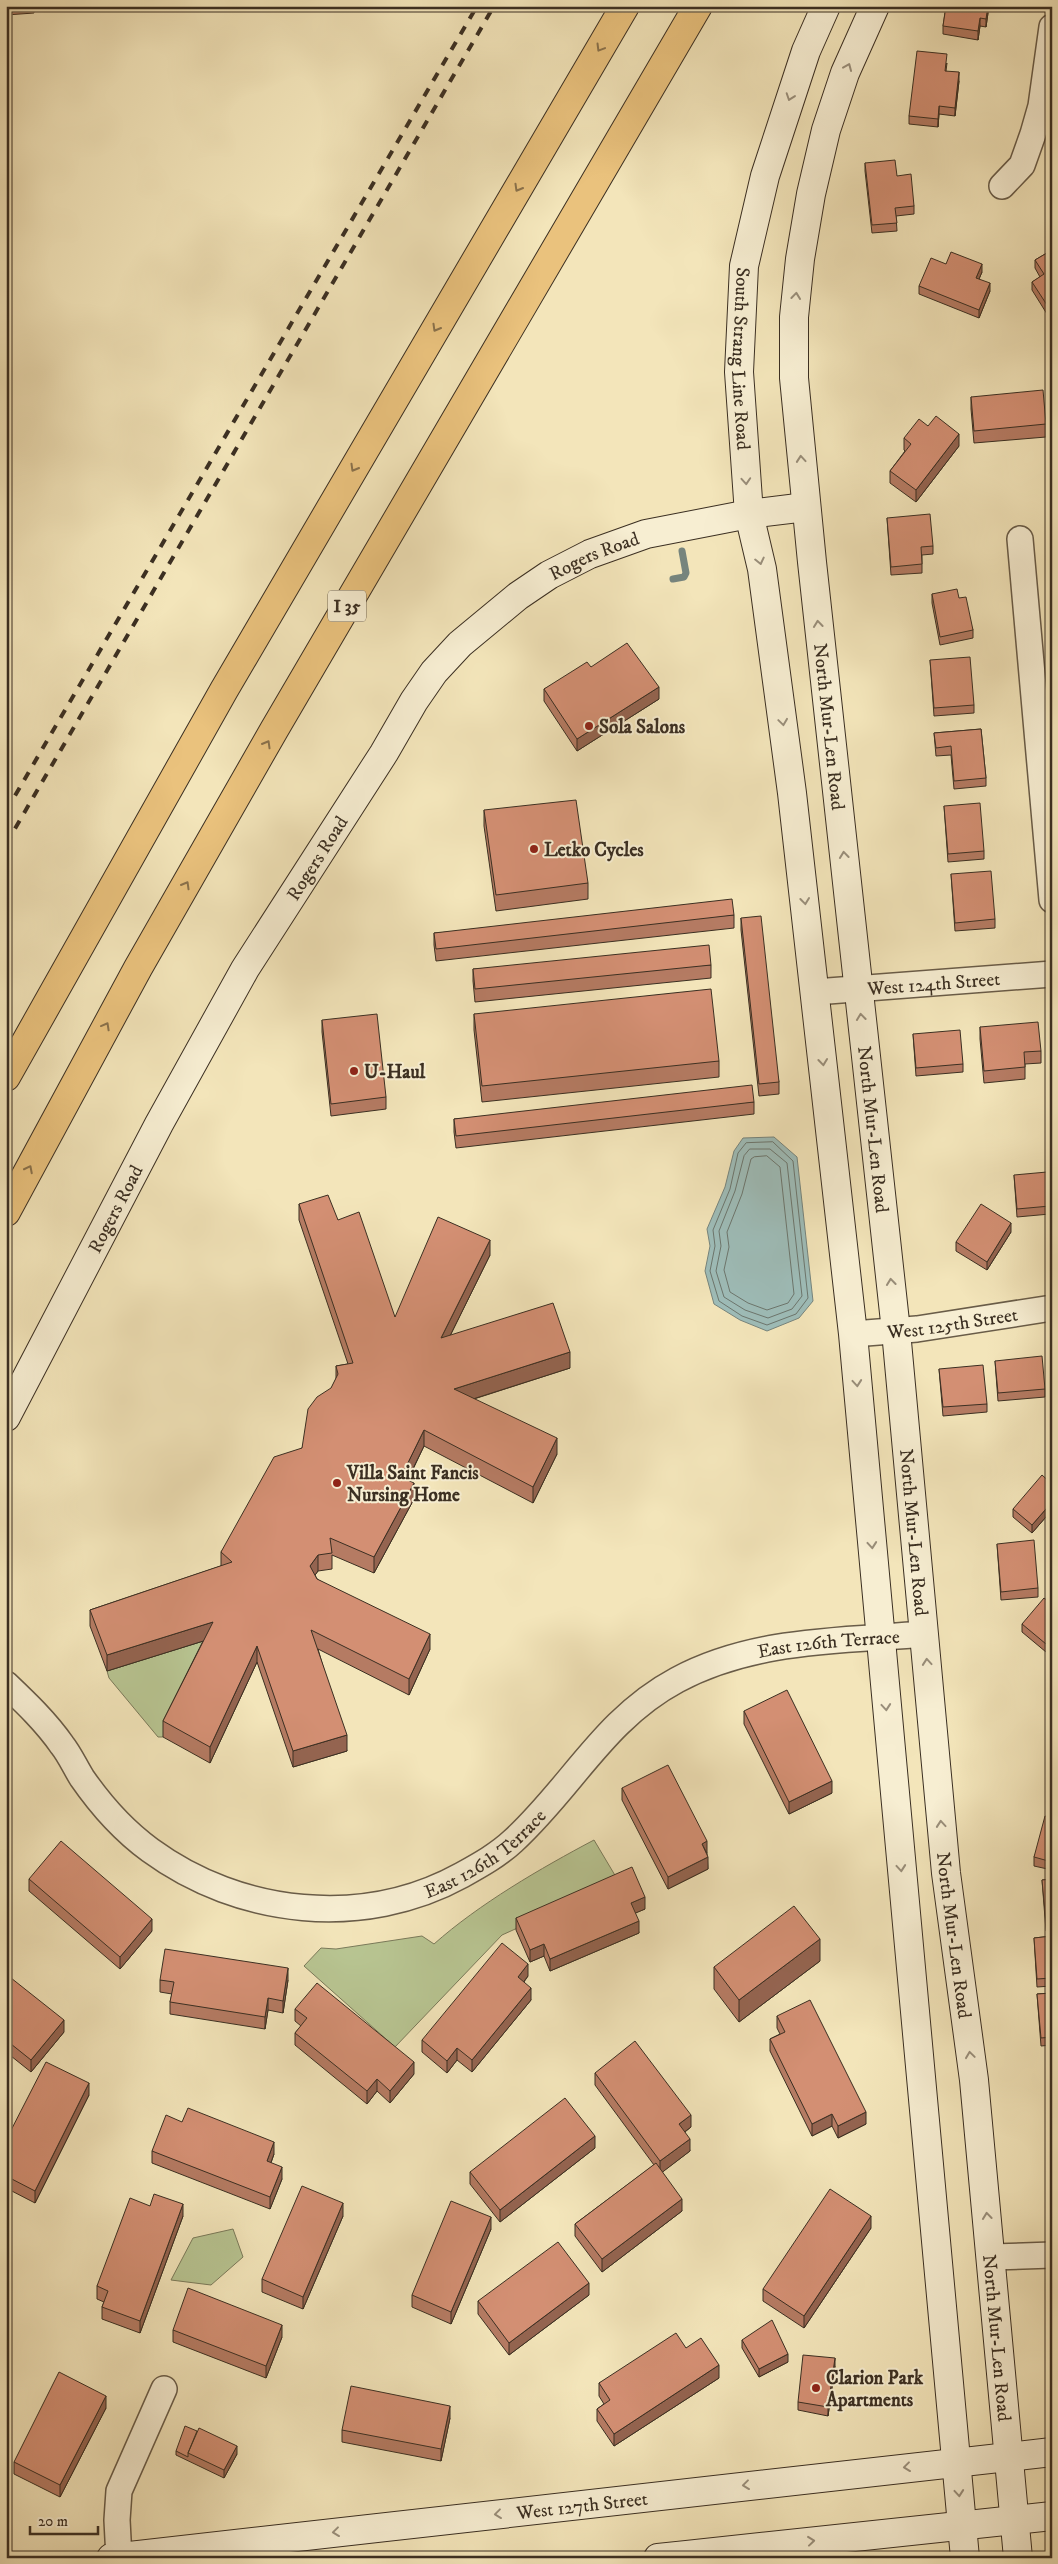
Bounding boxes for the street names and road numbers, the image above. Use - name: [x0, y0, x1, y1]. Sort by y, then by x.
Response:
- street label: South Strang Line Road: [726, 267, 754, 451]
- street label: Rogers Road: [546, 527, 643, 586]
- road number: I 35: [328, 590, 366, 622]
- street label: North Mur-Len Road: [808, 642, 849, 812]
- street label: Rogers Road: [282, 812, 354, 905]
- street label: West 124th Street: [865, 968, 1001, 1001]
- street label: North Mur-Len Road: [852, 1045, 893, 1215]
- street label: Rogers Road: [84, 1161, 149, 1257]
- street label: West 125th Street: [885, 1303, 1019, 1344]
- street label: North Mur-Len Road: [894, 1448, 932, 1617]
- street label: East 126th Terrace: [756, 1626, 901, 1664]
- street label: East 126th Terrace: [421, 1805, 551, 1904]
- street label: North Mur-Len Road: [931, 1851, 976, 2021]
- street label: North Mur-Len Road: [977, 2253, 1015, 2423]
- street label: West 127th Street: [514, 2488, 649, 2525]

